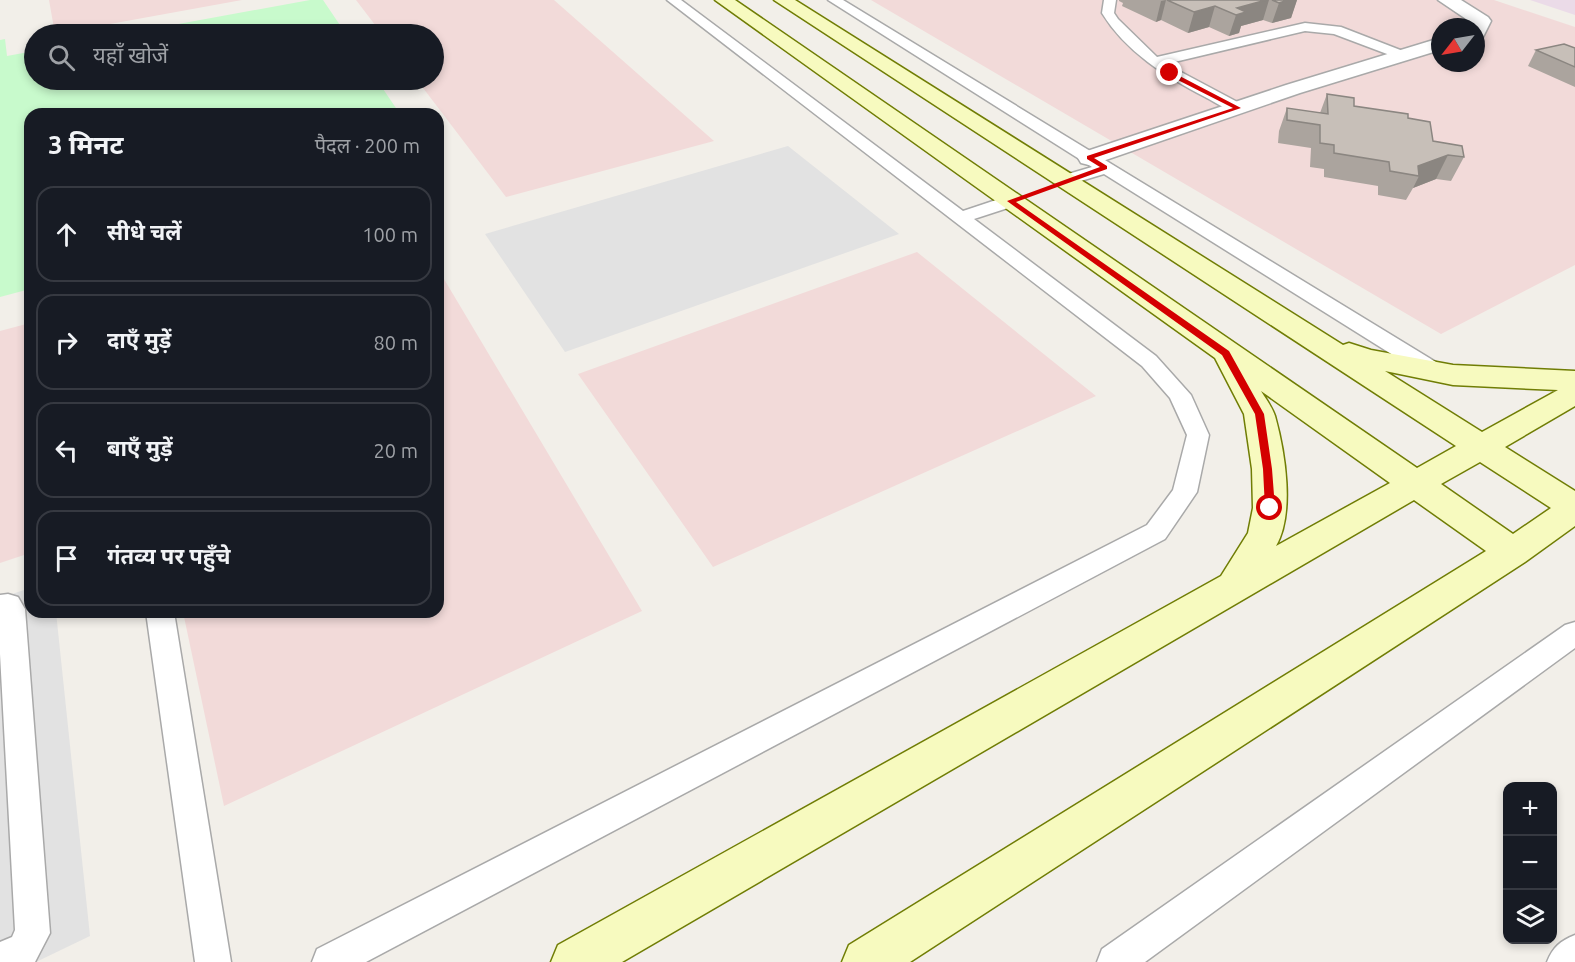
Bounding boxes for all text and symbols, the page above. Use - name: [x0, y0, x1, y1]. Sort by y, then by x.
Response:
- north arrow: [1431, 18, 1485, 72]
- search box: [24, 24, 444, 90]
- icon: search: [45, 41, 78, 74]
- text: यहाँ खोजें: [93, 42, 168, 67]
- route end: [1156, 59, 1182, 85]
- text: 3 मिनट: [48, 130, 123, 159]
- text: पैदल · 200 m: [315, 134, 420, 157]
- icon: ahead: [50, 218, 83, 251]
- text: सीधे चलें: [107, 219, 182, 244]
- text: 100 m: [362, 223, 418, 246]
- icon: right: [50, 326, 83, 359]
- text: दाएँ मुड़ें: [107, 327, 171, 352]
- text: 80 m: [374, 331, 418, 354]
- icon: left: [50, 434, 83, 467]
- text: बाएँ मुड़ें: [107, 435, 173, 460]
- text: 20 m: [374, 439, 418, 462]
- route start: [1256, 494, 1282, 520]
- icon: arrive: [50, 542, 83, 575]
- text: गंतव्य पर पहुँचे: [107, 543, 231, 568]
- map controls: [1503, 782, 1557, 944]
- button: +: [1503, 782, 1557, 836]
- button: −: [1503, 836, 1557, 890]
- button: layers: [1503, 890, 1557, 944]

